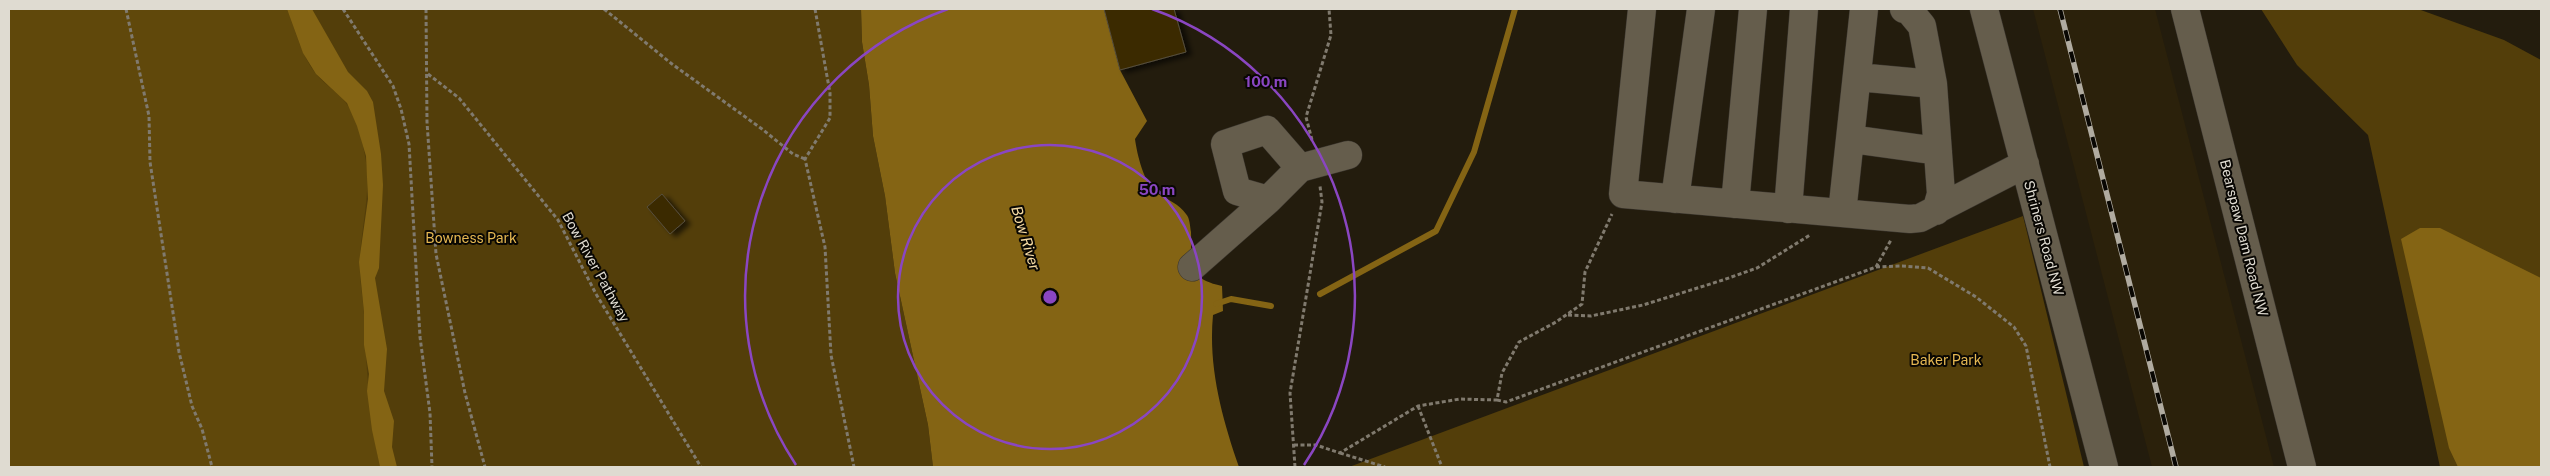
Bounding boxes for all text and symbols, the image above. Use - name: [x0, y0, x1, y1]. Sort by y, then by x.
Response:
- text: 100 m: [1245, 73, 1287, 90]
- street label: Bearspaw Dam Road NW: [2217, 158, 2271, 319]
- street label: Shriners Road NW: [2021, 179, 2067, 298]
- text: 50 m: [1139, 181, 1175, 198]
- water label: Bow River: [1008, 204, 1044, 273]
- street label: Bow River Pathway: [559, 209, 633, 325]
- park label: Bowness Park: [425, 230, 517, 246]
- centre of rings: [1041, 288, 1059, 306]
- park label: Baker Park: [1910, 352, 1982, 368]

